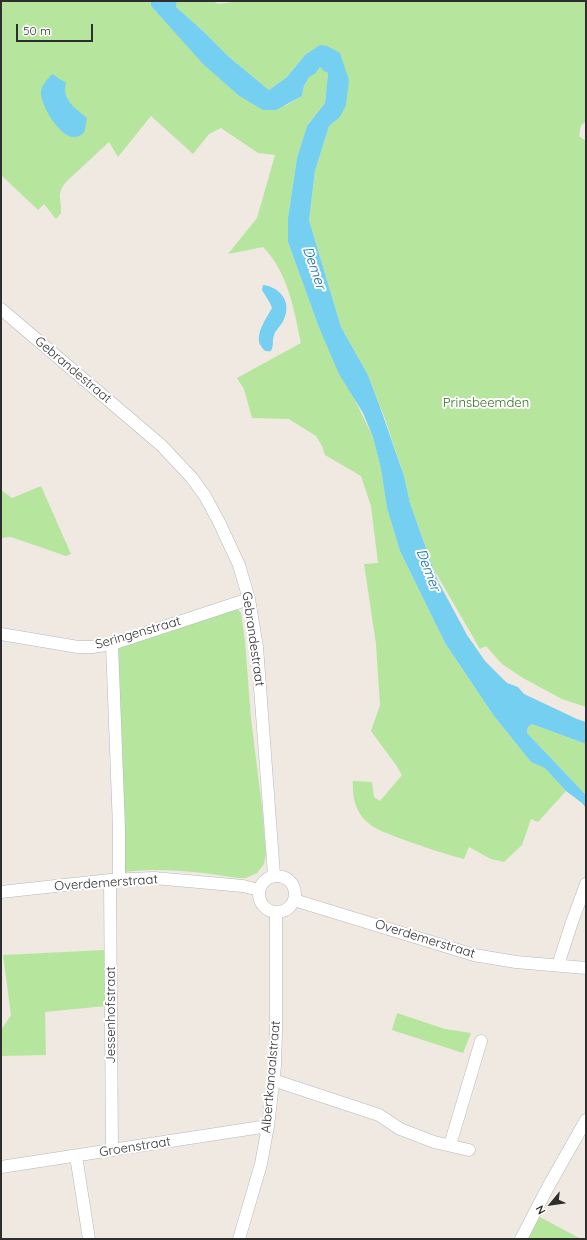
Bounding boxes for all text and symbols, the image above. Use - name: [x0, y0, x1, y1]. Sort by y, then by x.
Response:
- scale bar: [18, 16, 95, 42]
- text: 50 m: [23, 23, 51, 38]
- water label: Demer: [299, 244, 329, 292]
- street label: Gebrandestraat: [31, 333, 115, 407]
- park label: Prinsbeemden: [443, 395, 529, 411]
- water label: Demer: [412, 546, 444, 594]
- street label: Gebrandestraat: [239, 591, 267, 687]
- street label: Seringenstraat: [93, 613, 183, 653]
- street label: Overdemerstraat: [54, 872, 158, 894]
- street label: Overdemerstraat: [373, 916, 477, 962]
- street label: Jessenhofstraat: [103, 966, 119, 1064]
- street label: Albertkanaalstraat: [258, 1020, 284, 1134]
- street label: Groenstraat: [98, 1134, 172, 1160]
- north arrow: [531, 1184, 571, 1224]
- text: N: [532, 1203, 549, 1217]

